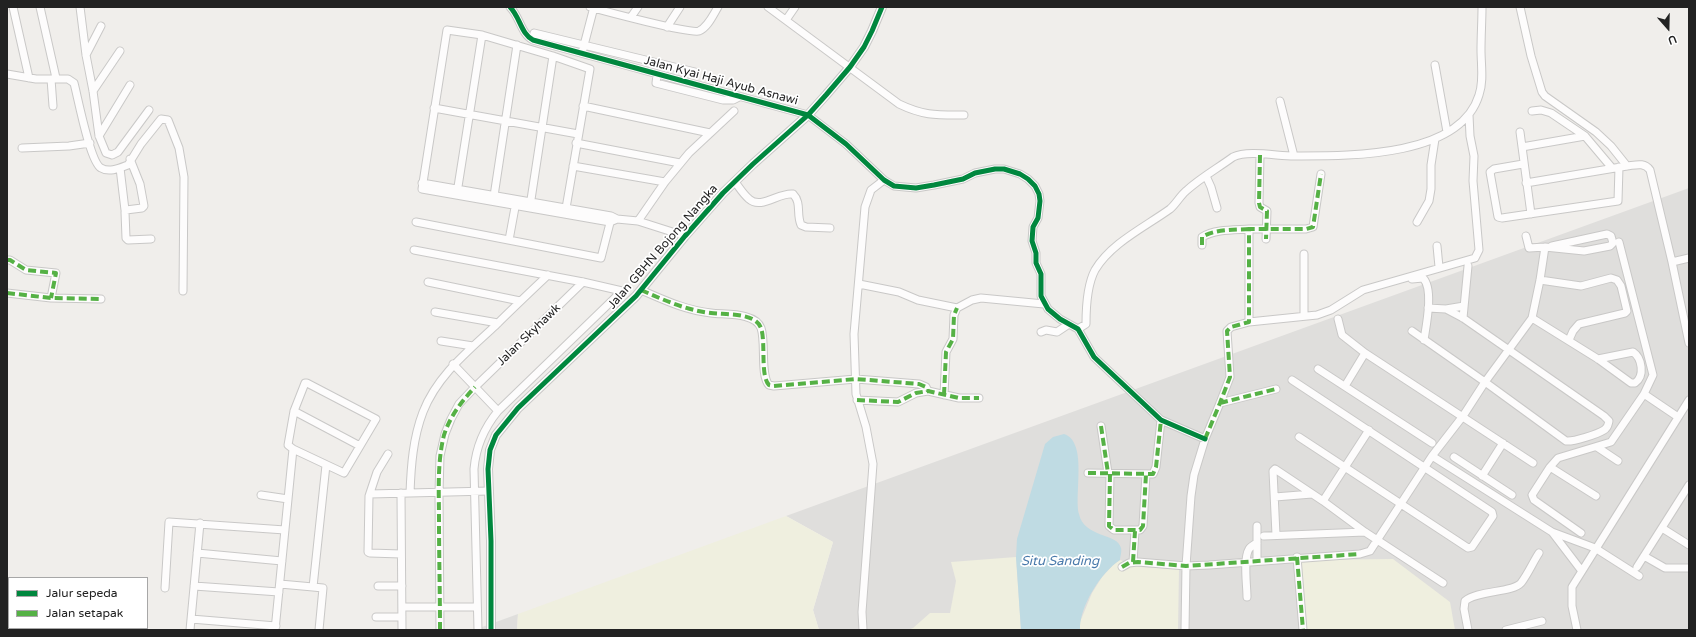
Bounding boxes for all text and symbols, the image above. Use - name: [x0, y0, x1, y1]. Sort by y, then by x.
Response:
- north arrow: [1648, 8, 1688, 48]
- text: U: [1666, 32, 1678, 47]
- street label: Jalan Kyai Haji Ayub Asnawi: [642, 53, 800, 109]
- street label: Jalan GBHN Bojong Nangka: [605, 182, 721, 312]
- street label: Jalan Skyhawk: [494, 301, 564, 369]
- water label: Situ Sanding: [1021, 554, 1099, 570]
- legend: [8, 577, 148, 629]
- text: Jalur sepeda: [46, 586, 118, 600]
- text: Jalan setapak: [46, 606, 123, 620]

